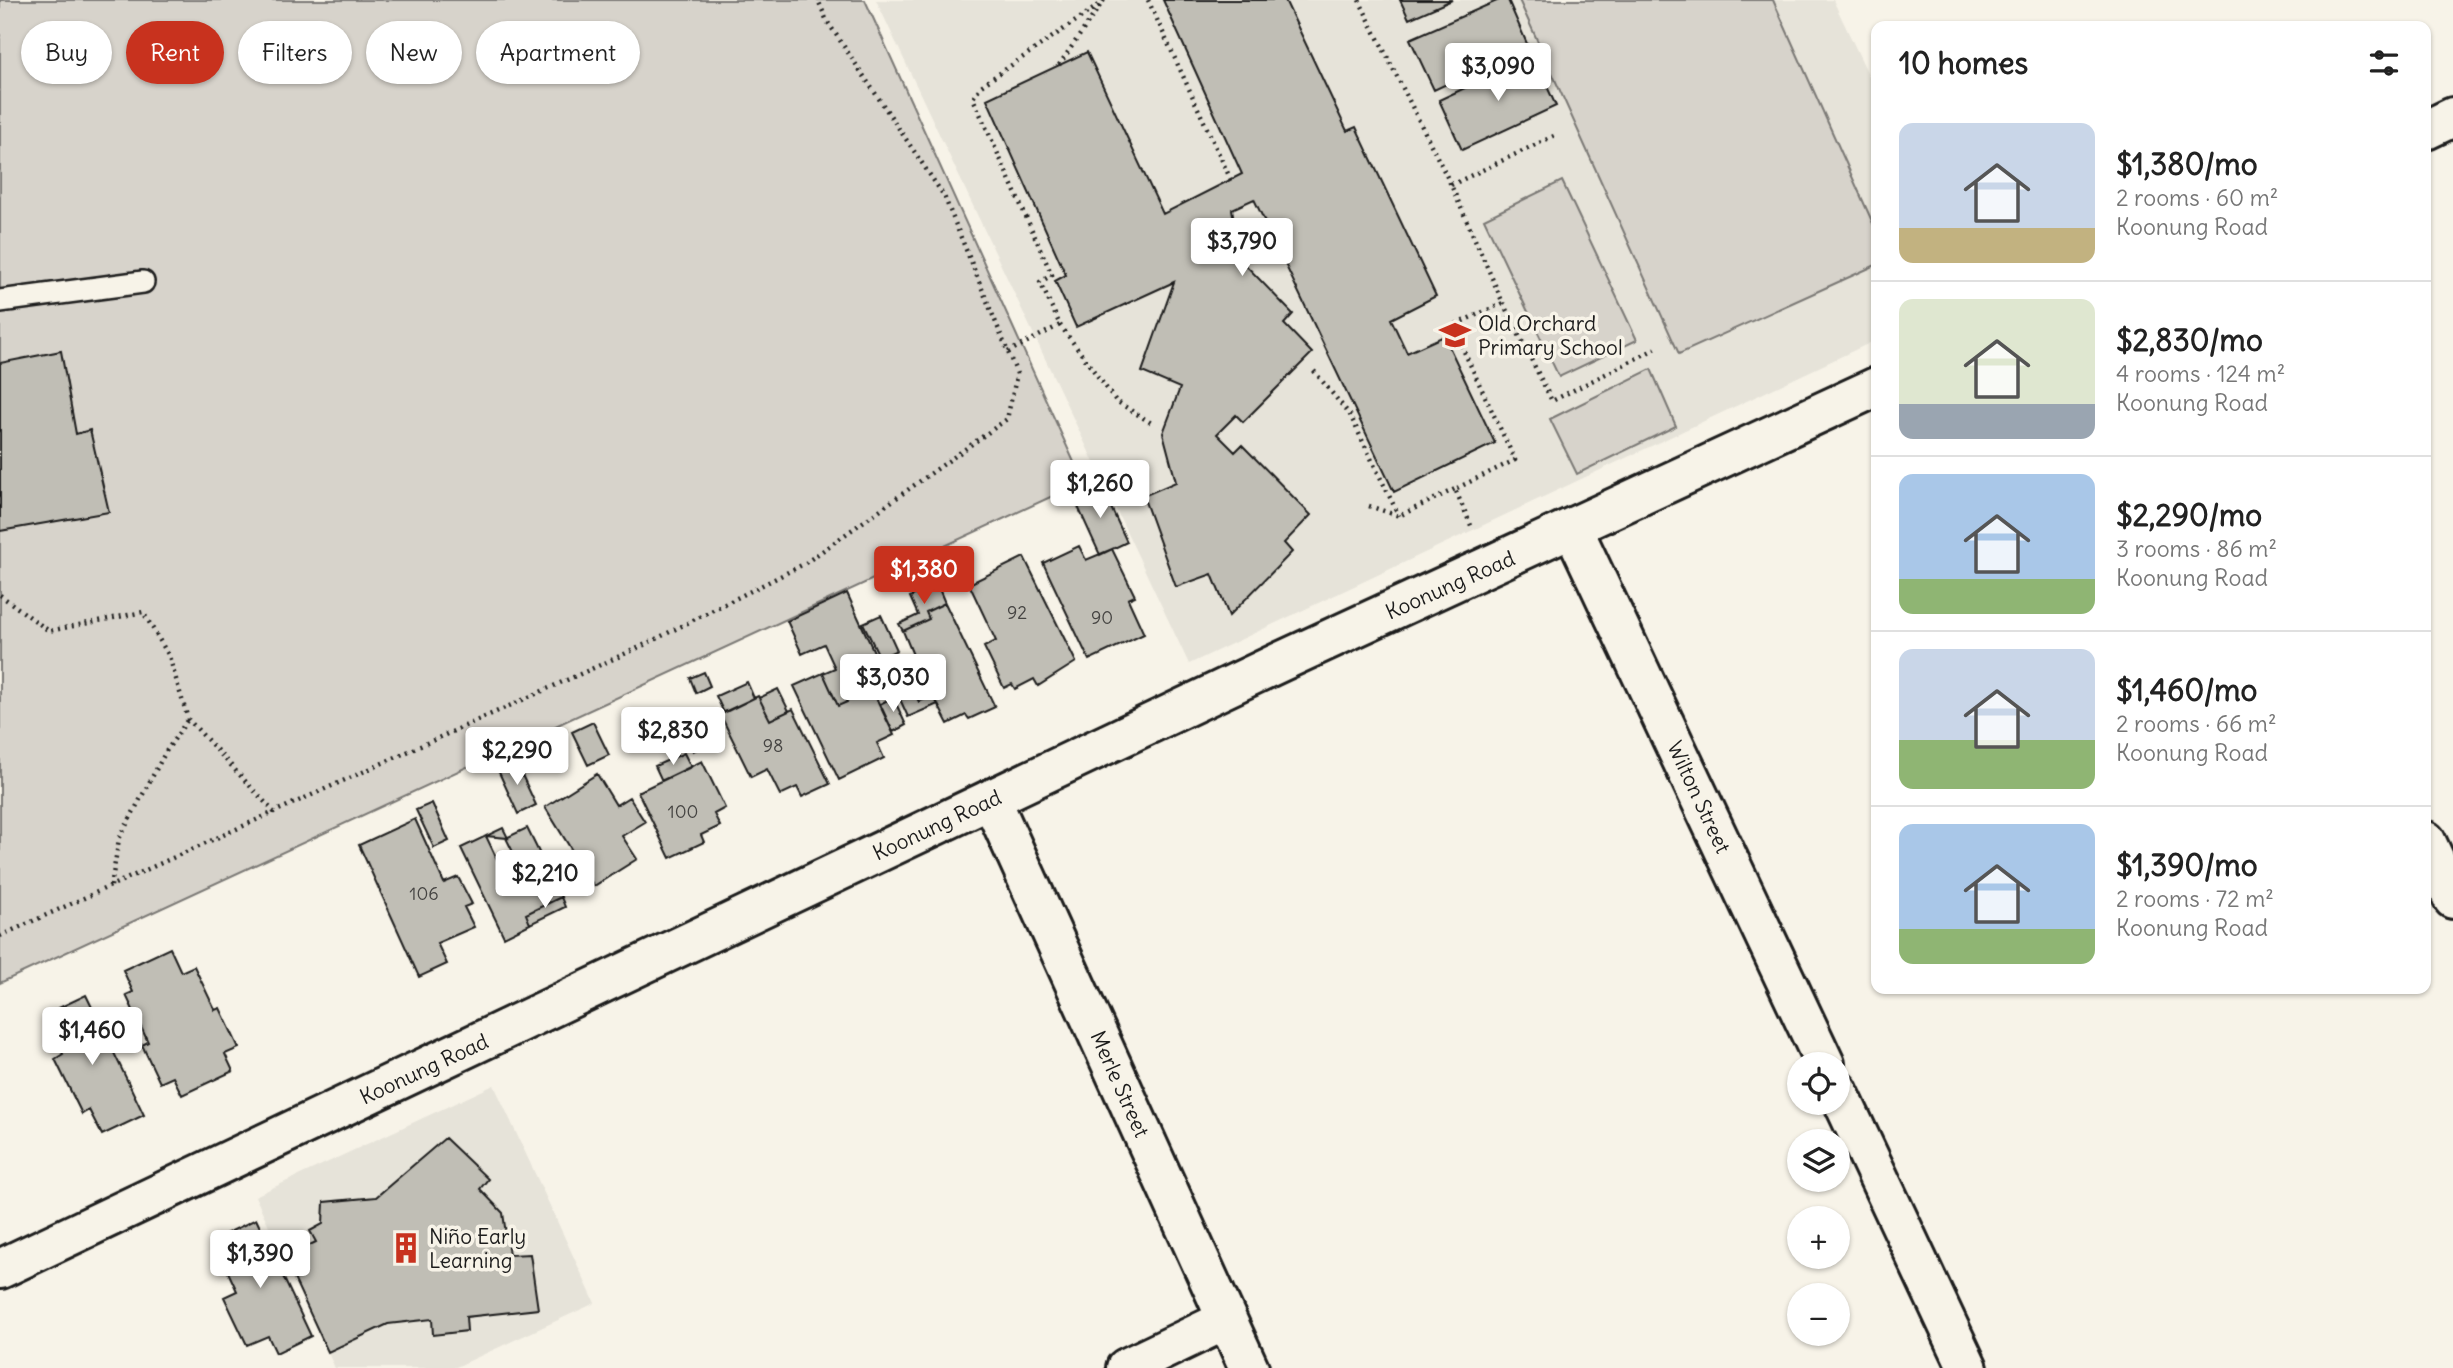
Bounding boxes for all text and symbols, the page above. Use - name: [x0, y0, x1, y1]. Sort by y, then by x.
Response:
- chip: Buy: [21, 21, 112, 84]
- chip: Rent: [126, 21, 224, 84]
- chip: Filters: [238, 21, 352, 84]
- chip: New: [366, 21, 462, 84]
- chip: Apartment: [476, 21, 640, 84]
- pin: $3,090: [1441, 43, 1555, 103]
- text: 10 homes: [1899, 44, 2028, 82]
- icon: filters: [2365, 44, 2403, 82]
- text: $3,090: [1461, 51, 1535, 80]
- text: $1,380/mo: [2116, 145, 2258, 183]
- icon: home: [1955, 151, 2039, 235]
- text: 2 rooms · 60 m²: [2116, 183, 2278, 212]
- text: Koonung Road: [2116, 212, 2268, 241]
- pin: $3,790: [1185, 218, 1299, 278]
- text: $3,790: [1207, 226, 1277, 255]
- place label: Old Orchard Primary School: [1478, 310, 1623, 361]
- school or university icon: Old Orchard Primary School: [1438, 318, 1472, 352]
- text: $2,830/mo: [2116, 321, 2263, 359]
- icon: home: [1955, 327, 2039, 411]
- text: 4 rooms · 124 m²: [2116, 359, 2285, 388]
- text: Koonung Road: [2116, 388, 2268, 417]
- pin: $1,260: [1043, 461, 1157, 520]
- text: $1,260: [1066, 468, 1134, 497]
- text: $2,290/mo: [2116, 496, 2262, 534]
- icon: home: [1955, 502, 2039, 586]
- text: 3 rooms · 86 m²: [2116, 534, 2277, 563]
- street label: Koonung Road: [1381, 544, 1519, 626]
- pin: $1,380: [867, 546, 981, 606]
- text: $1,380: [890, 554, 958, 583]
- text: Koonung Road: [2116, 563, 2268, 592]
- house number: 92: [1007, 601, 1027, 624]
- house number: 90: [1091, 606, 1113, 629]
- pin: $3,030: [836, 654, 950, 714]
- text: $3,030: [856, 662, 930, 691]
- text: $1,460/mo: [2116, 671, 2257, 709]
- icon: home: [1955, 677, 2039, 761]
- pin: $2,830: [616, 708, 730, 767]
- text: 2 rooms · 66 m²: [2116, 709, 2277, 738]
- text: $2,830: [637, 715, 709, 744]
- pin: $2,290: [460, 728, 574, 787]
- house number: 98: [763, 734, 783, 757]
- text: $2,290: [481, 735, 553, 764]
- street label: Wilton Street: [1661, 737, 1737, 857]
- text: Koonung Road: [2116, 738, 2268, 767]
- street label: Koonung Road: [868, 783, 1006, 867]
- house number: 100: [668, 800, 698, 823]
- text: $1,390/mo: [2116, 846, 2258, 884]
- pin: $2,210: [488, 850, 602, 910]
- icon: home: [1955, 852, 2039, 936]
- text: $2,210: [511, 858, 579, 887]
- house number: 106: [409, 882, 439, 905]
- text: 2 rooms · 72 m²: [2116, 884, 2274, 913]
- text: Koonung Road: [2116, 913, 2268, 942]
- pin: $1,460: [35, 1007, 149, 1067]
- text: $1,460: [58, 1015, 126, 1044]
- street label: Koonung Road: [355, 1027, 493, 1111]
- street label: Merle Street: [1085, 1027, 1155, 1141]
- map controls: [1787, 1052, 1850, 1346]
- button: locate: [1787, 1052, 1850, 1115]
- button: layers: [1787, 1129, 1850, 1192]
- button: +: [1787, 1206, 1850, 1269]
- place label: Niño Early Learning: [429, 1223, 526, 1274]
- pin: $1,390: [203, 1230, 317, 1290]
- building icon: Niño Early Learning: [389, 1231, 423, 1265]
- text: $1,390: [226, 1238, 294, 1267]
- button: −: [1787, 1283, 1850, 1346]

